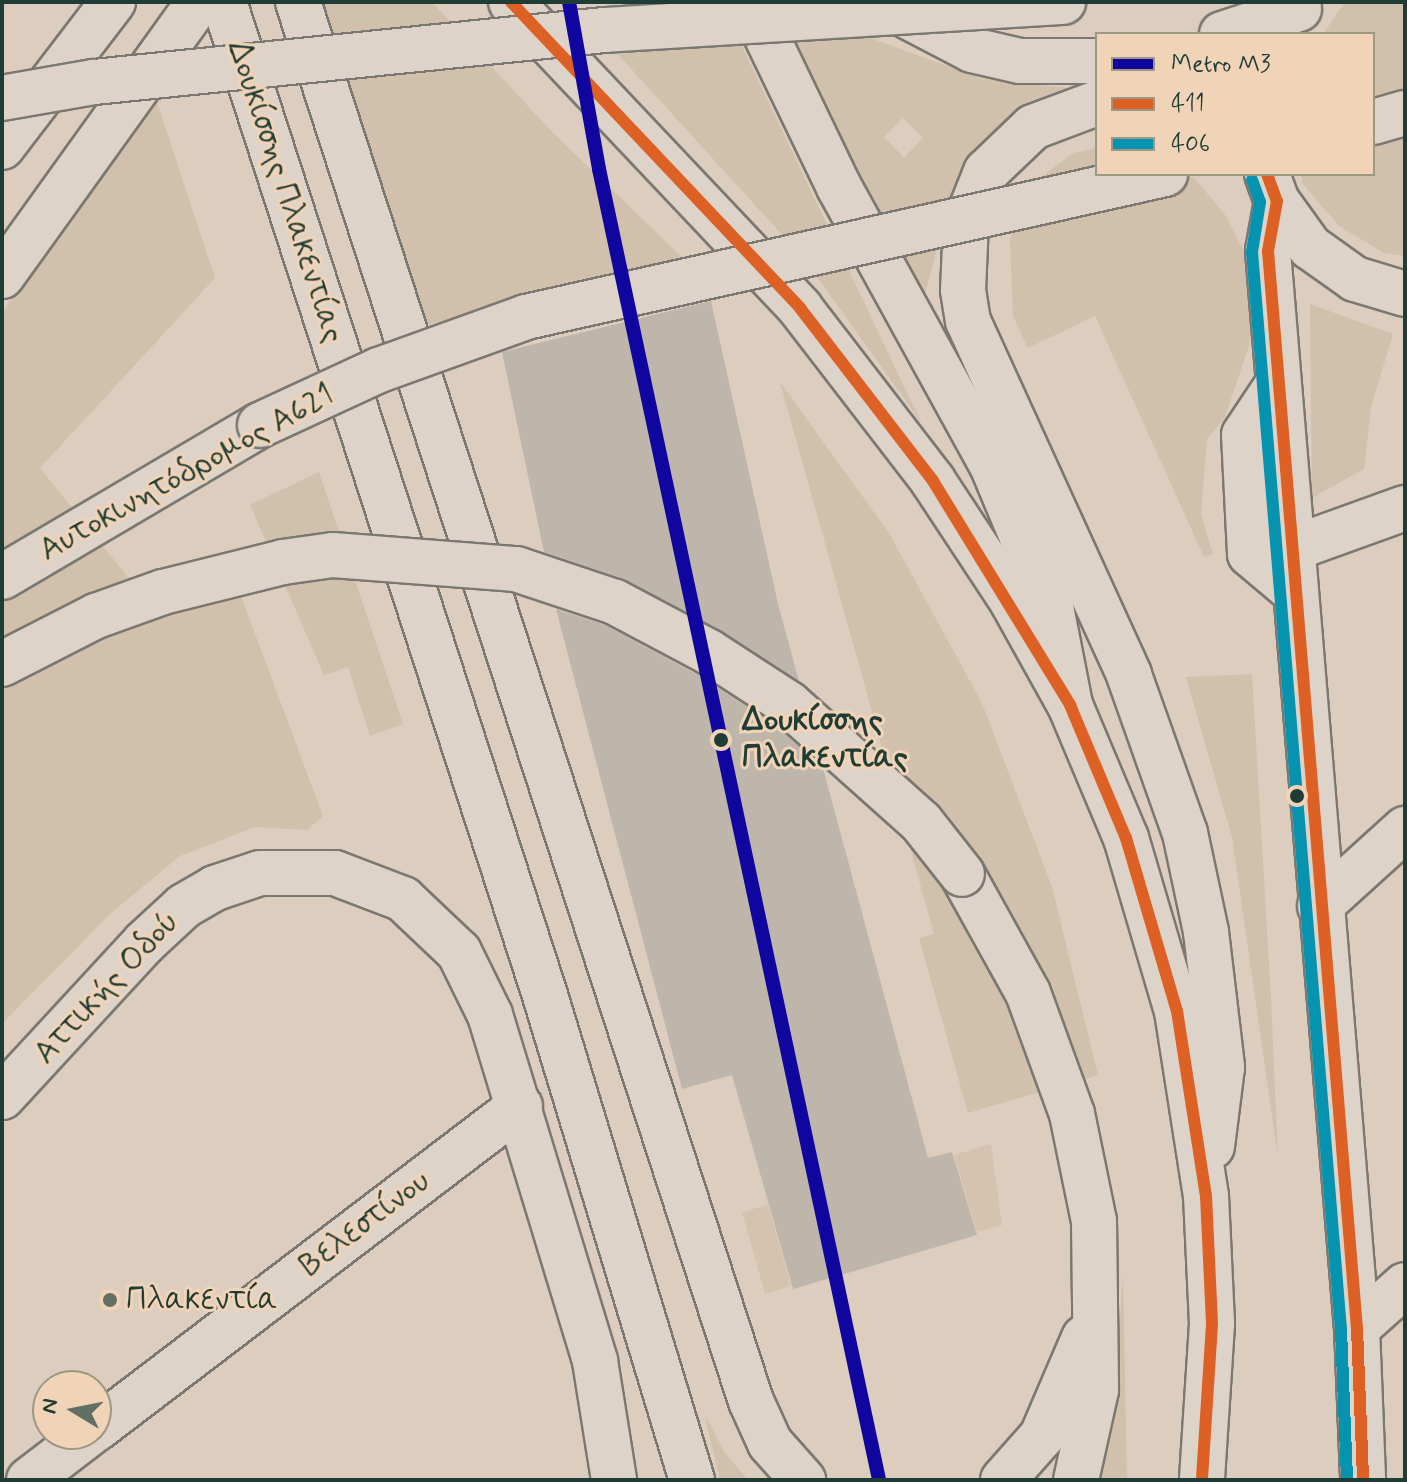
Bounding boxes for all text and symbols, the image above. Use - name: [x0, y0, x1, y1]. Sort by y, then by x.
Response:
- legend: [1095, 32, 1375, 176]
- street label: Δουκίσσης Πλακεντίας: [218, 36, 352, 348]
- text: Metro Μ3: [1171, 49, 1271, 80]
- text: 411: [1171, 89, 1205, 120]
- text: 406: [1171, 129, 1210, 160]
- street label: Αυτοκινητόδρομος Α621: [33, 376, 341, 570]
- place label: Δουκίσσης Πλακεντίας: [742, 703, 908, 778]
- marker: Δουκίσσης Πλακεντίας: [707, 726, 735, 754]
- unlabelled marker: [1289, 788, 1305, 804]
- street label: Αττικής Οδού: [26, 904, 188, 1072]
- street label: Βελεστίνου: [292, 1163, 438, 1285]
- place label: Πλακεντία: [126, 1281, 278, 1319]
- marker: Πλακεντία: [101, 1291, 119, 1309]
- north arrow: [32, 1370, 112, 1450]
- text: N: [35, 1397, 65, 1416]

